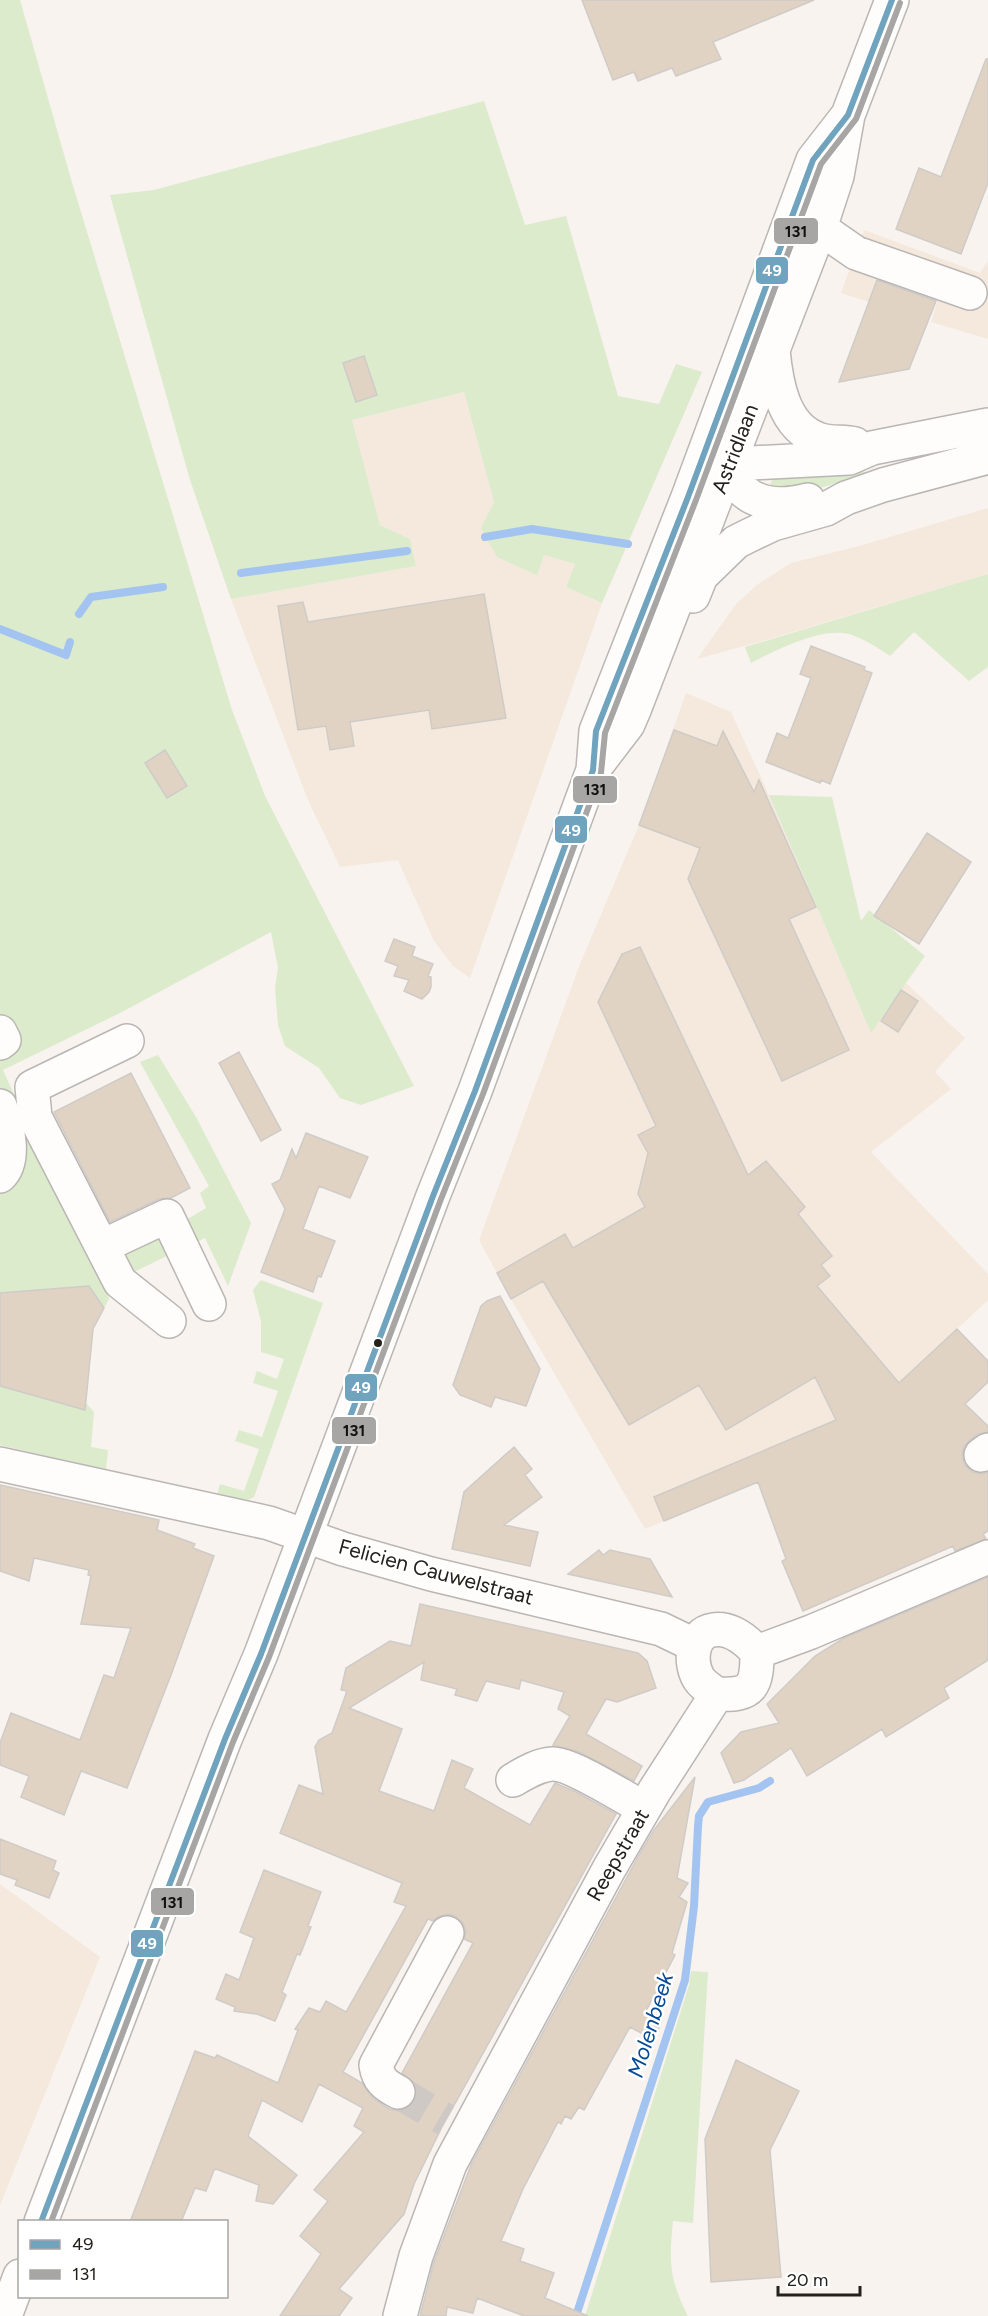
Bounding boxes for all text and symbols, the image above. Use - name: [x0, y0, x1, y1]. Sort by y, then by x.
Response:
- line badge: 131: [773, 217, 819, 245]
- text: 131: [785, 222, 807, 241]
- line badge: 49: [755, 256, 789, 285]
- text: 49: [762, 261, 782, 280]
- street label: Astridlaan: [706, 400, 763, 497]
- line badge: 131: [572, 775, 618, 804]
- text: 131: [584, 780, 606, 799]
- line badge: 49: [554, 815, 588, 844]
- text: 49: [561, 821, 581, 840]
- unlabelled marker: [372, 1337, 384, 1349]
- line badge: 49: [344, 1373, 378, 1402]
- text: 49: [351, 1378, 371, 1397]
- line badge: 131: [331, 1416, 377, 1445]
- text: 131: [343, 1421, 365, 1440]
- street label: Felicien Cauwelstraat: [336, 1533, 536, 1610]
- street label: Reepstraat: [581, 1804, 654, 1905]
- line badge: 131: [150, 1887, 195, 1916]
- text: 131: [161, 1893, 183, 1912]
- line badge: 49: [130, 1929, 164, 1958]
- text: 49: [137, 1934, 157, 1953]
- water label: Molenbeek: [622, 1968, 680, 2081]
- legend: [18, 2220, 228, 2298]
- text: 49: [72, 2233, 93, 2255]
- scale bar: [778, 2259, 860, 2297]
- text: 131: [72, 2263, 97, 2285]
- text: 20 m: [787, 2269, 828, 2291]

